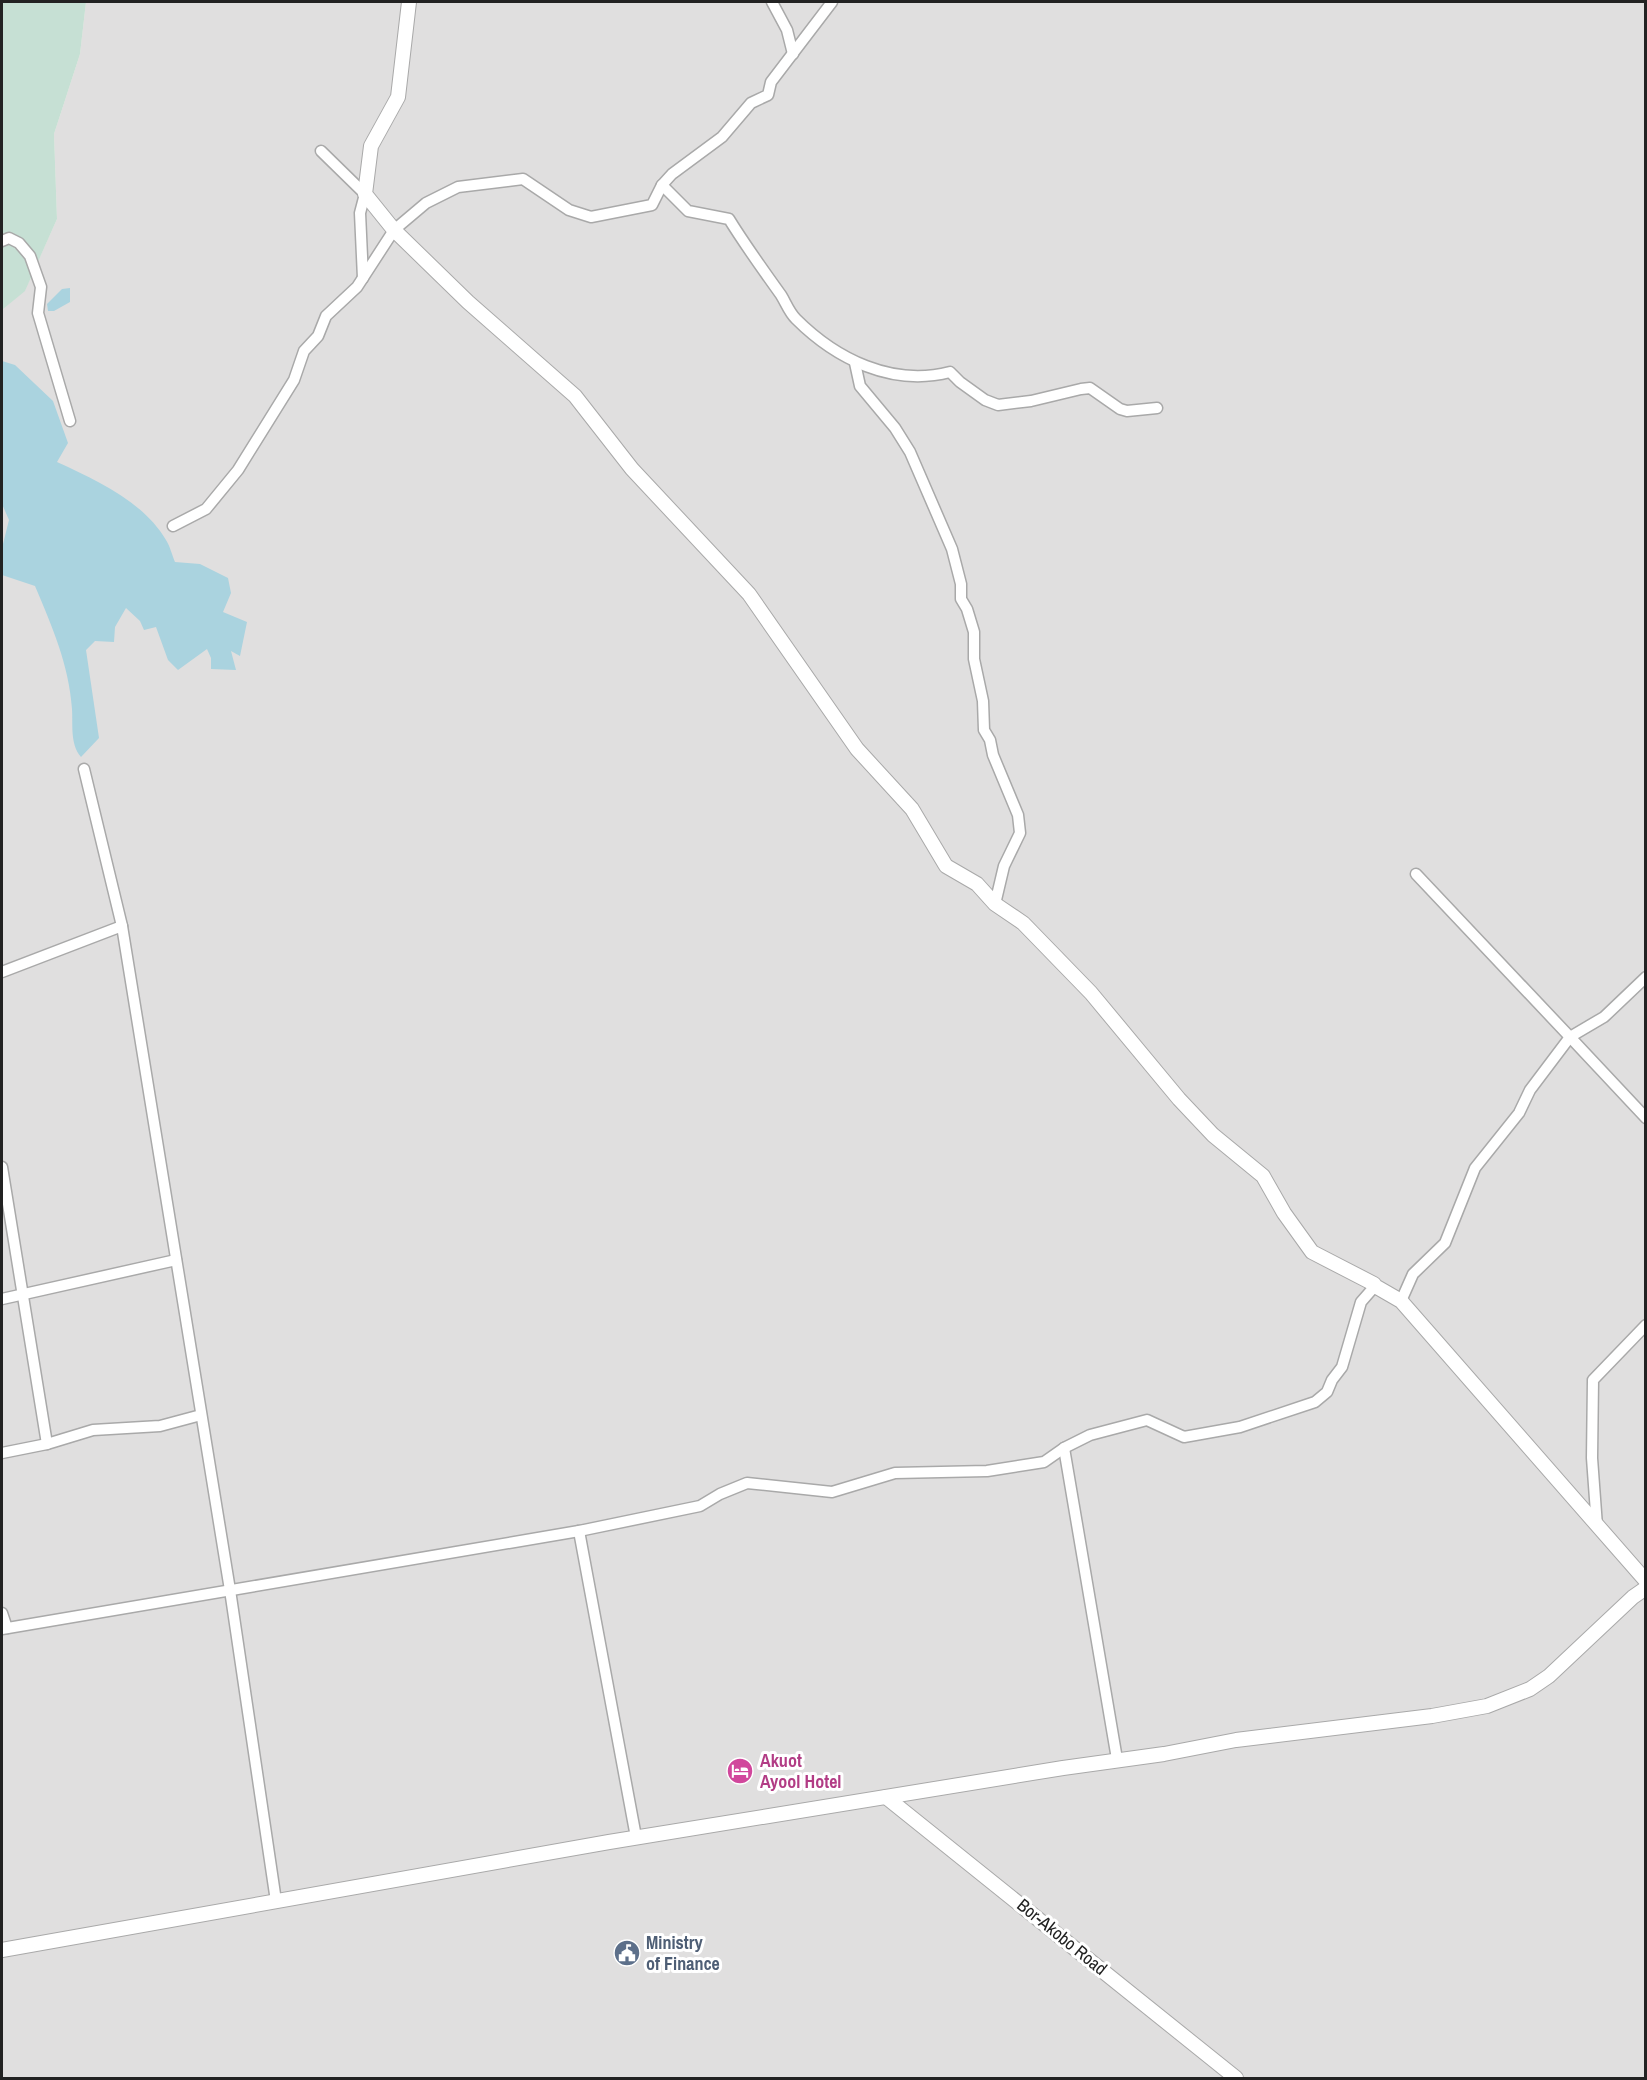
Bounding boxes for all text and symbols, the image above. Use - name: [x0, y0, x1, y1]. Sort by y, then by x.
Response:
- place label: Akuot Ayool Hotel: [760, 1748, 841, 1794]
- hotel icon: Akuot Ayool Hotel: [725, 1756, 755, 1786]
- street label: Bor-Akobo Road: [1012, 1893, 1113, 1981]
- place label: Ministry of Finance: [646, 1930, 720, 1976]
- public building icon: Ministry of Finance: [612, 1938, 642, 1968]

